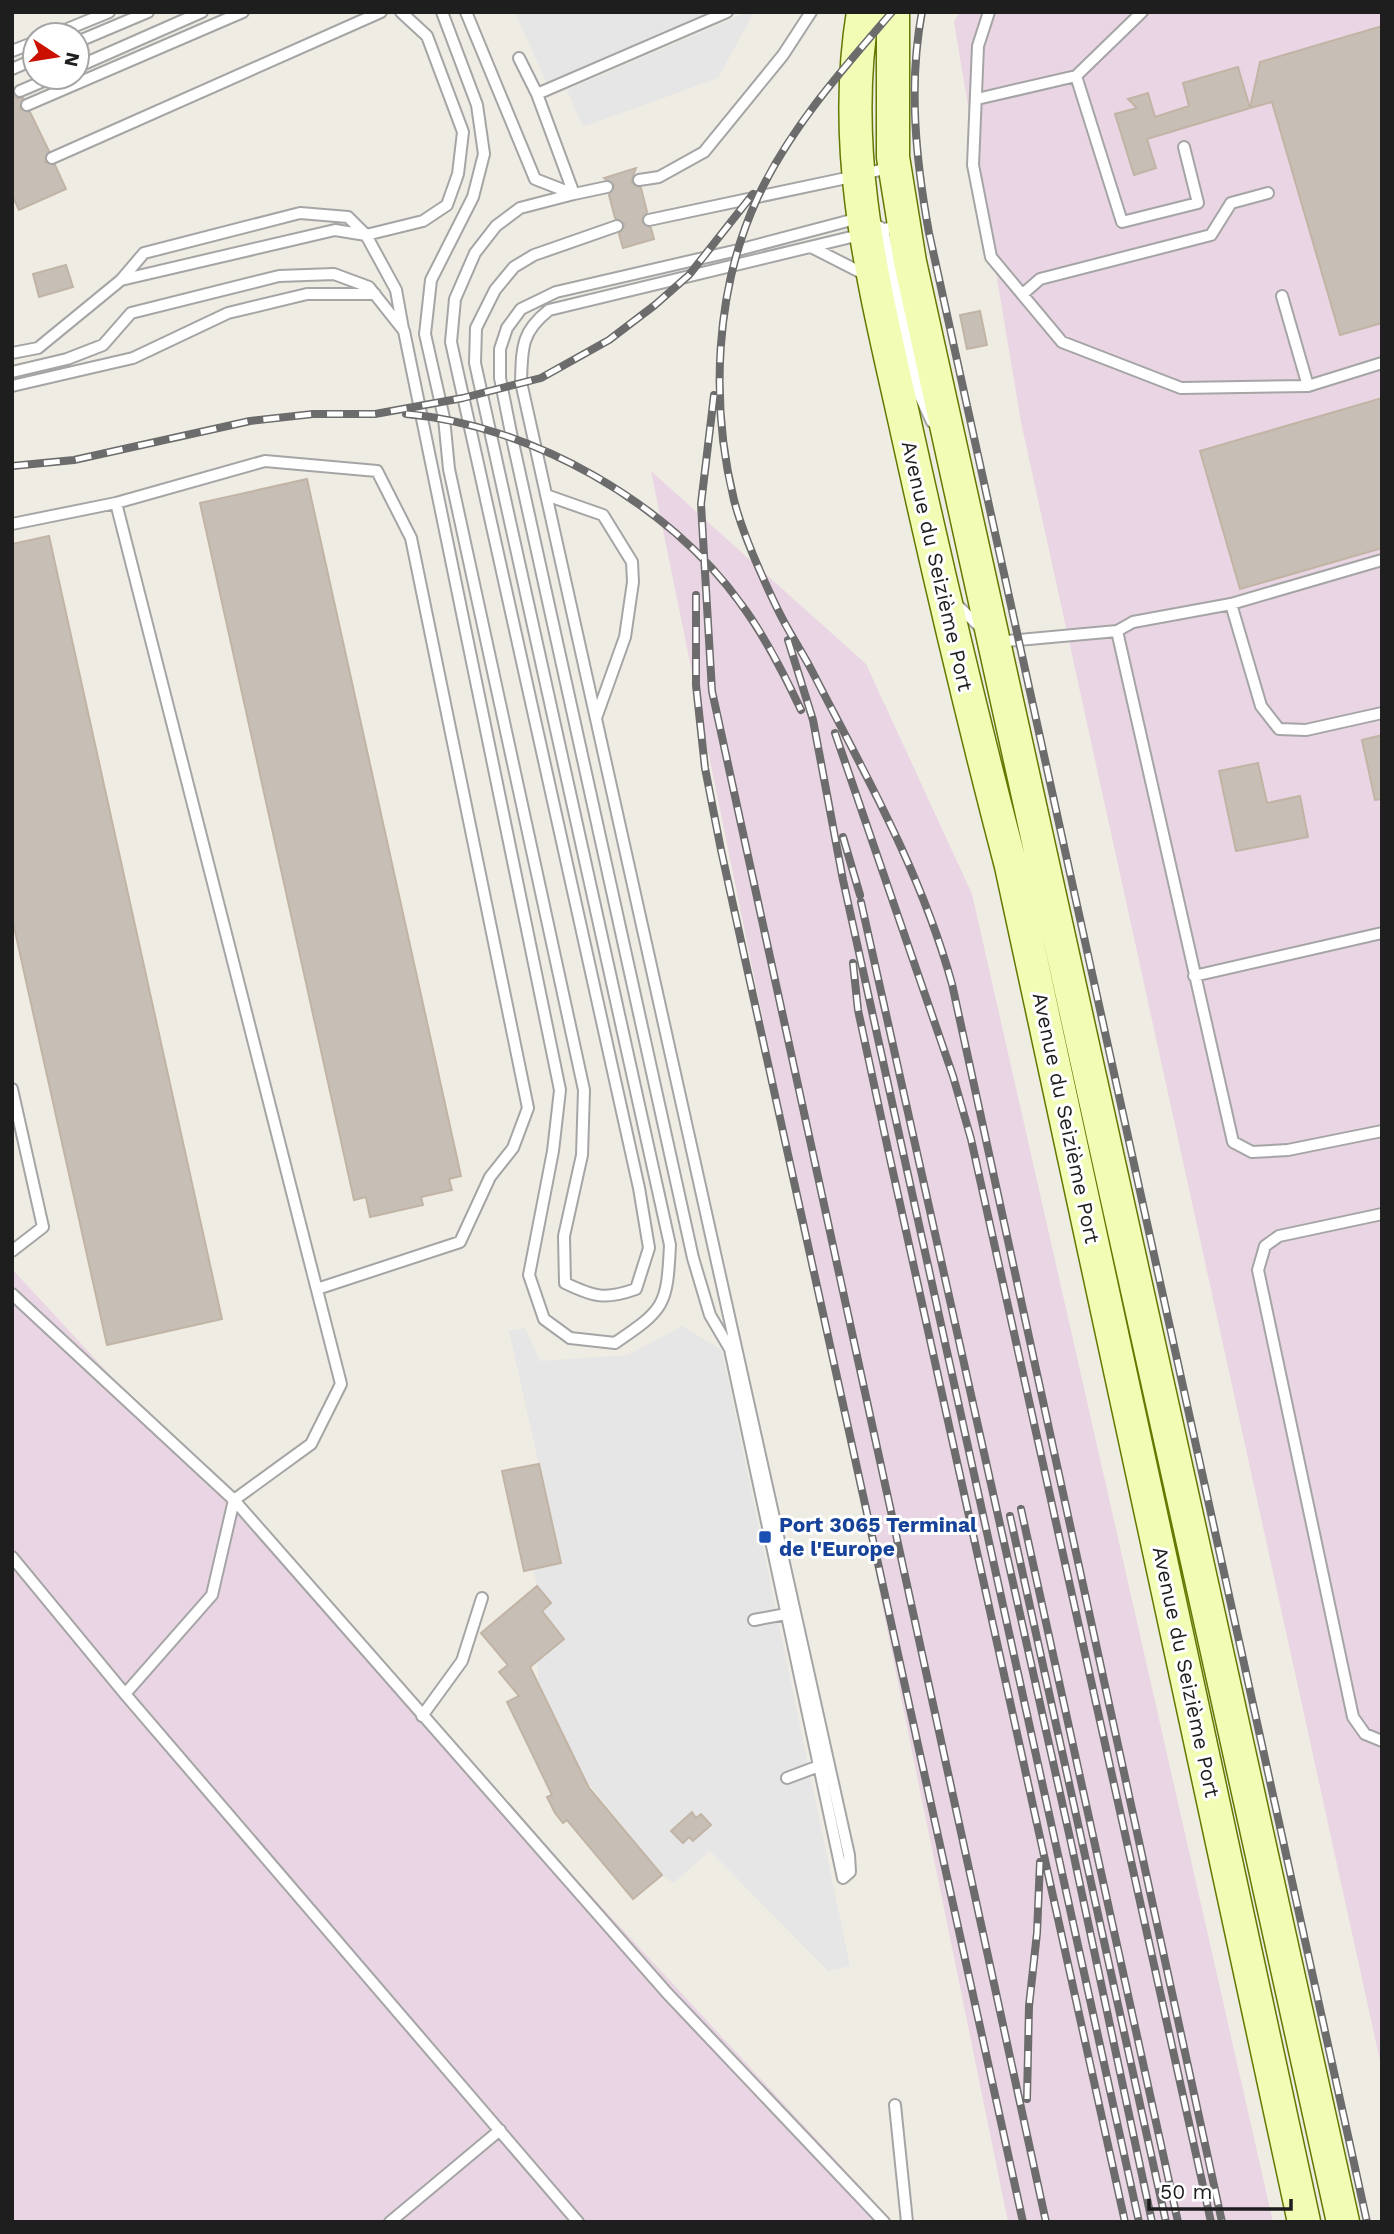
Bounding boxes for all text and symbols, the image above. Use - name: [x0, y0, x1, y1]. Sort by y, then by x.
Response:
- north arrow: [21, 21, 91, 91]
- text: N: [59, 50, 85, 69]
- street label: Avenue du Seizième Port: [897, 438, 979, 694]
- street label: Avenue du Seizième Port: [1028, 990, 1105, 1246]
- place label: Port 3065 Terminal de l'Europe: [779, 1512, 977, 1561]
- marker: Port 3065 Terminal de l'Europe: [757, 1529, 773, 1545]
- street label: Avenue du Seizième Port: [1148, 1544, 1225, 1800]
- scale bar: [1149, 2168, 1291, 2212]
- text: 50 m: [1160, 2179, 1212, 2204]

